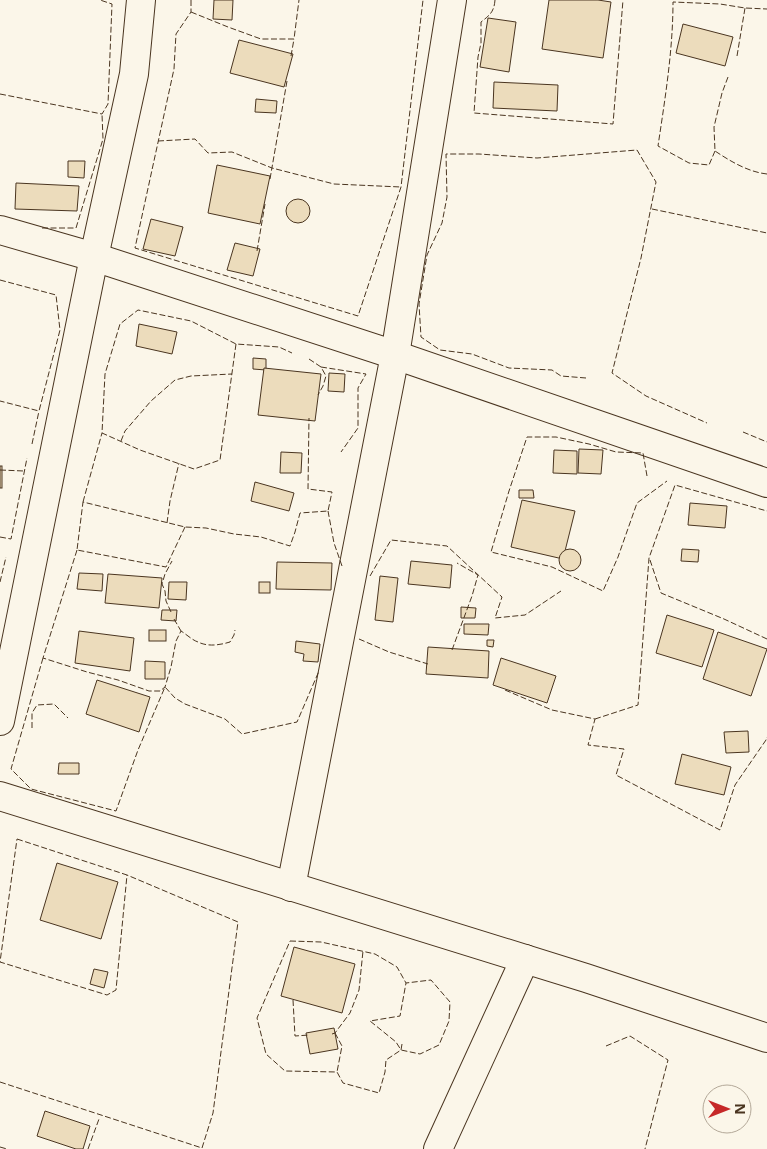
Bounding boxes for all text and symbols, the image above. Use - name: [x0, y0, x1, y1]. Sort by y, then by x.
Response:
- north arrow: [702, 1084, 752, 1134]
- text: N: [731, 1103, 750, 1115]

